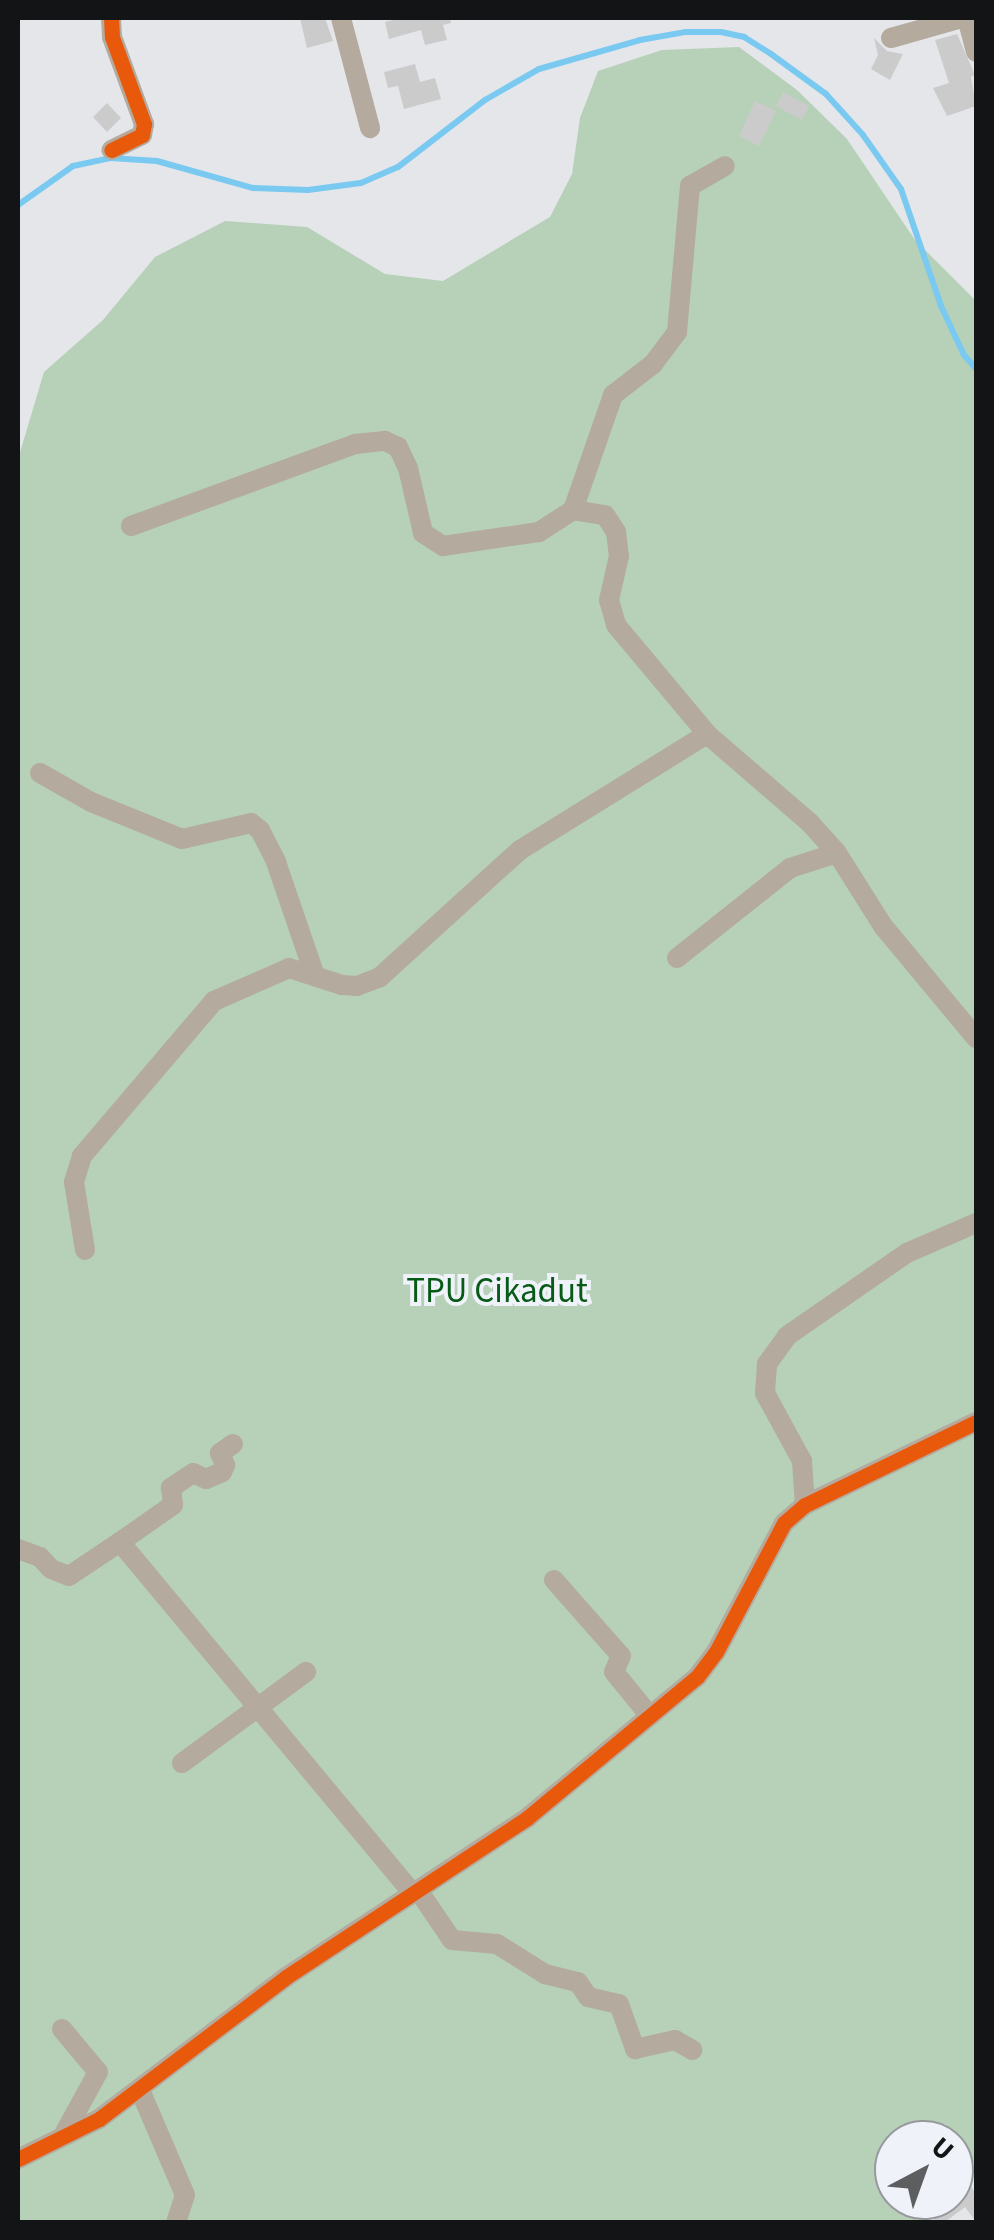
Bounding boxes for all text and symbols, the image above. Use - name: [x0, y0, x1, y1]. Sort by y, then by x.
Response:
- park label: TPU Cikadut: [406, 1270, 588, 1312]
- north arrow: [874, 2120, 974, 2220]
- text: U: [922, 2128, 963, 2170]

